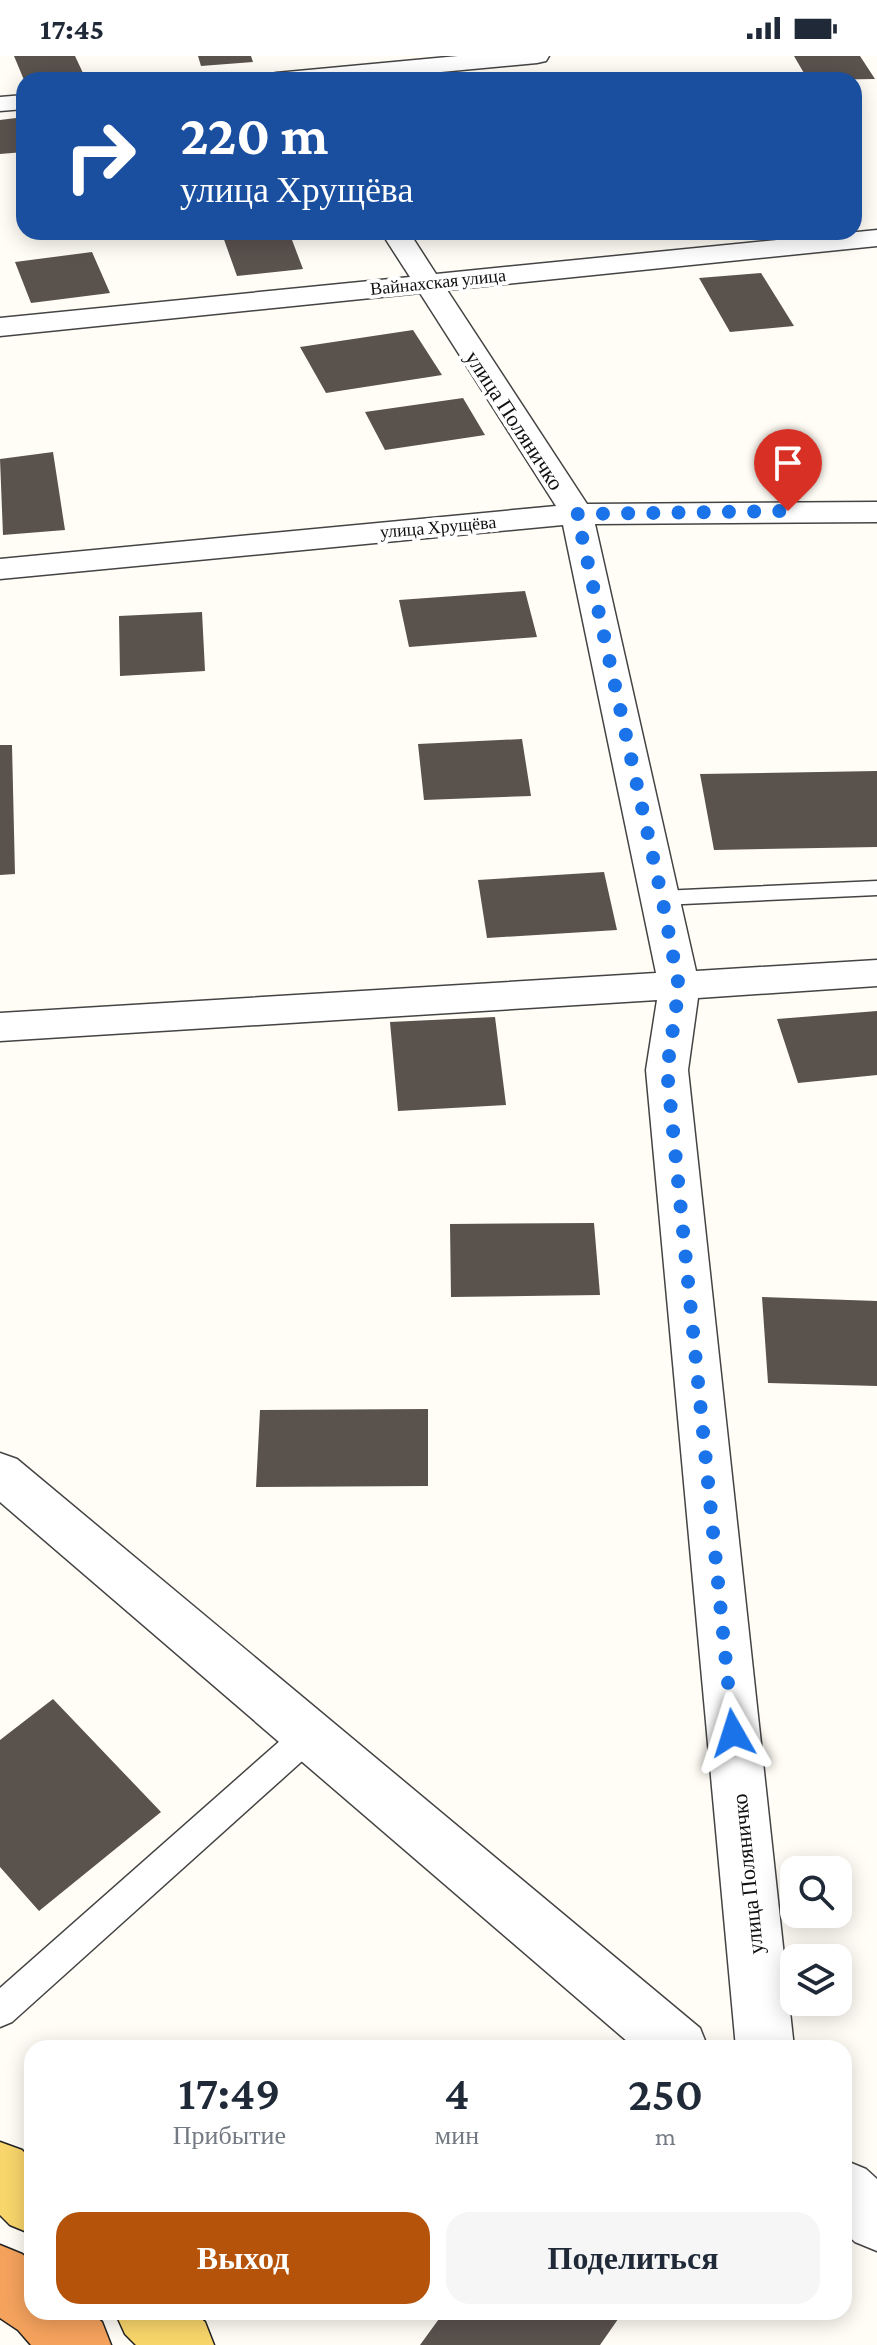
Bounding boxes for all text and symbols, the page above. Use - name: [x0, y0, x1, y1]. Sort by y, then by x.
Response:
- text: 17:45: [40, 12, 104, 45]
- icon: right: [48, 104, 152, 208]
- text: 220 m: [180, 104, 329, 166]
- text: улица Хрущёва: [180, 170, 413, 210]
- street label: Вайнахская улица: [369, 265, 507, 299]
- street label: улица Поляничко: [460, 346, 569, 495]
- pin: [754, 429, 822, 511]
- icon: arrive: [766, 441, 810, 485]
- street label: улица Хрущёва: [379, 512, 497, 542]
- position arrow: [691, 1691, 775, 1775]
- street label: улица Поляничко: [727, 1792, 768, 1955]
- map controls: [780, 1856, 852, 2016]
- button: search: [780, 1856, 852, 1928]
- button: layers: [780, 1944, 852, 2016]
- text: 17:49: [178, 2066, 280, 2119]
- text: 4: [444, 2066, 470, 2119]
- text: 250: [628, 2067, 703, 2120]
- text: Прибытие: [173, 2121, 286, 2150]
- text: мин: [435, 2121, 479, 2150]
- text: m: [655, 2122, 676, 2151]
- button: Выход: [56, 2212, 430, 2304]
- button: Поделиться: [446, 2212, 820, 2304]

